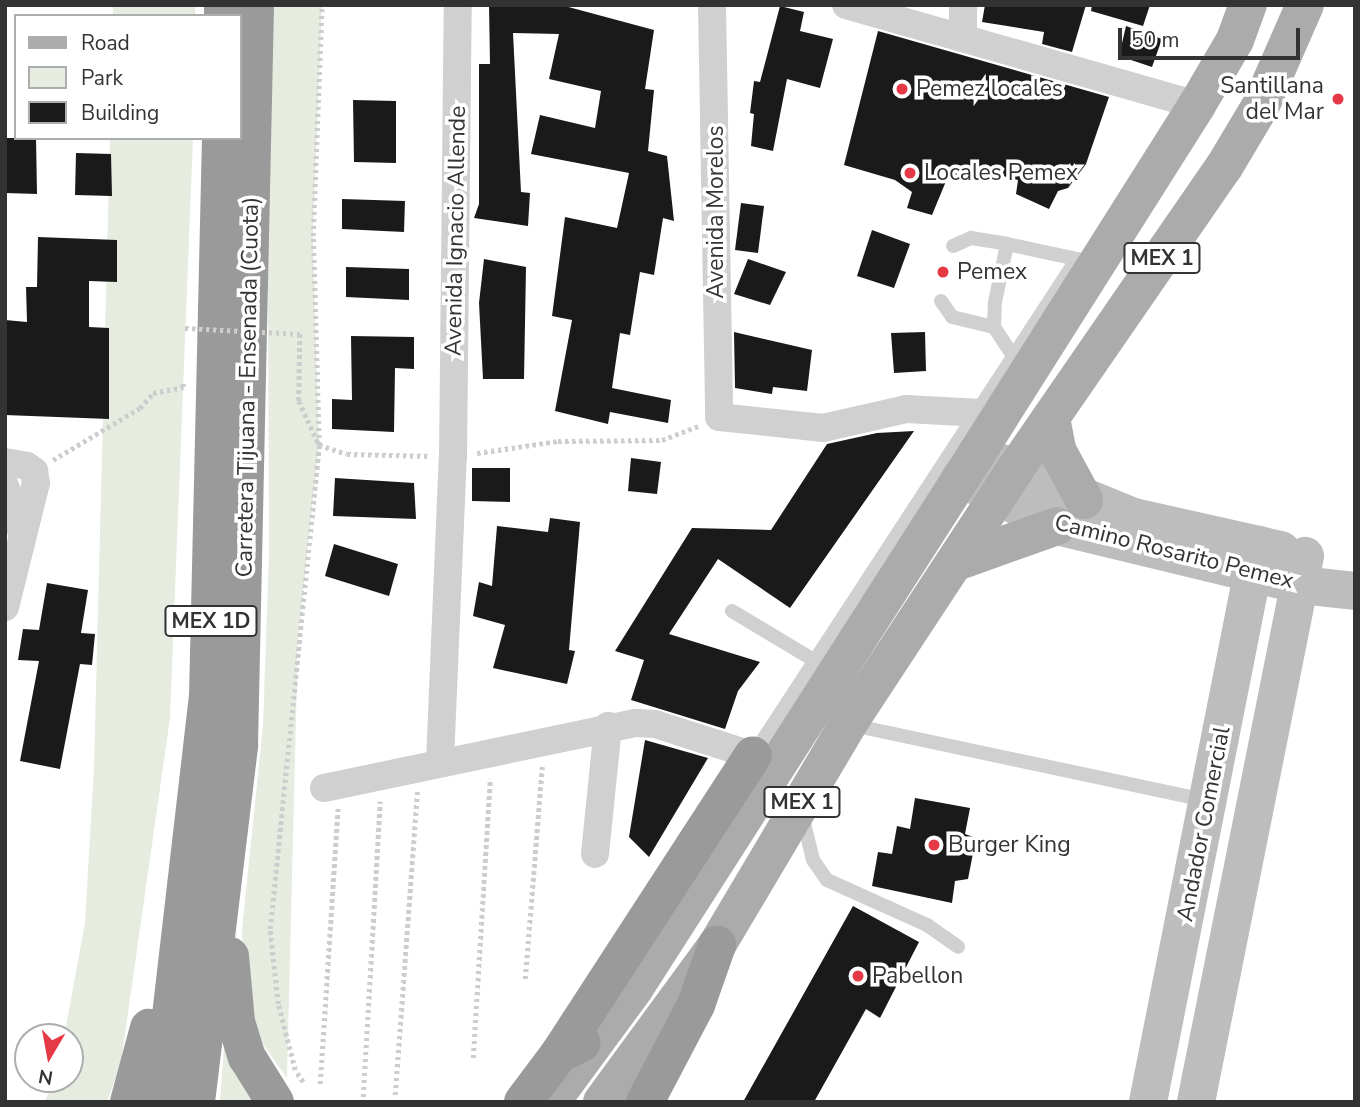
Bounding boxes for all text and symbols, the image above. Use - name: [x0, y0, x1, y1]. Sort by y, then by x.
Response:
- legend: [14, 14, 242, 140]
- scale bar: [1122, 14, 1304, 58]
- text: 50 m: [1131, 26, 1180, 54]
- text: Road: [81, 29, 130, 57]
- text: Park: [81, 64, 123, 92]
- place label: Santillana del Mar: [1220, 72, 1324, 126]
- place label: Pemez locales: [916, 75, 1063, 103]
- marker: Pemez locales: [894, 81, 910, 97]
- marker: Santillana del Mar: [1330, 91, 1346, 107]
- text: Building: [81, 99, 159, 127]
- street label: Avenida Ignacio Allende: [440, 106, 472, 356]
- street label: Avenida Morelos: [702, 125, 730, 299]
- place label: Locales Pemex: [924, 159, 1078, 187]
- marker: Locales Pemex: [902, 165, 918, 181]
- street label: Carretera Tijuana - Ensenada (Cuota): [231, 196, 265, 578]
- road number: MEX 1: [1122, 240, 1202, 276]
- place label: Pemex: [957, 258, 1027, 286]
- marker: Pemex: [935, 264, 951, 280]
- street label: Camino Rosarito Pemex: [1051, 509, 1297, 595]
- road number: MEX 1D: [164, 604, 258, 638]
- street label: Andador Comercial: [1172, 724, 1236, 924]
- road number: MEX 1: [762, 784, 842, 820]
- place label: Burger King: [948, 831, 1071, 859]
- marker: Burger King: [926, 837, 942, 853]
- place label: Pabellon: [872, 962, 963, 990]
- marker: Pabellon: [850, 968, 866, 984]
- north arrow: [14, 1023, 84, 1093]
- text: N: [36, 1063, 55, 1091]

